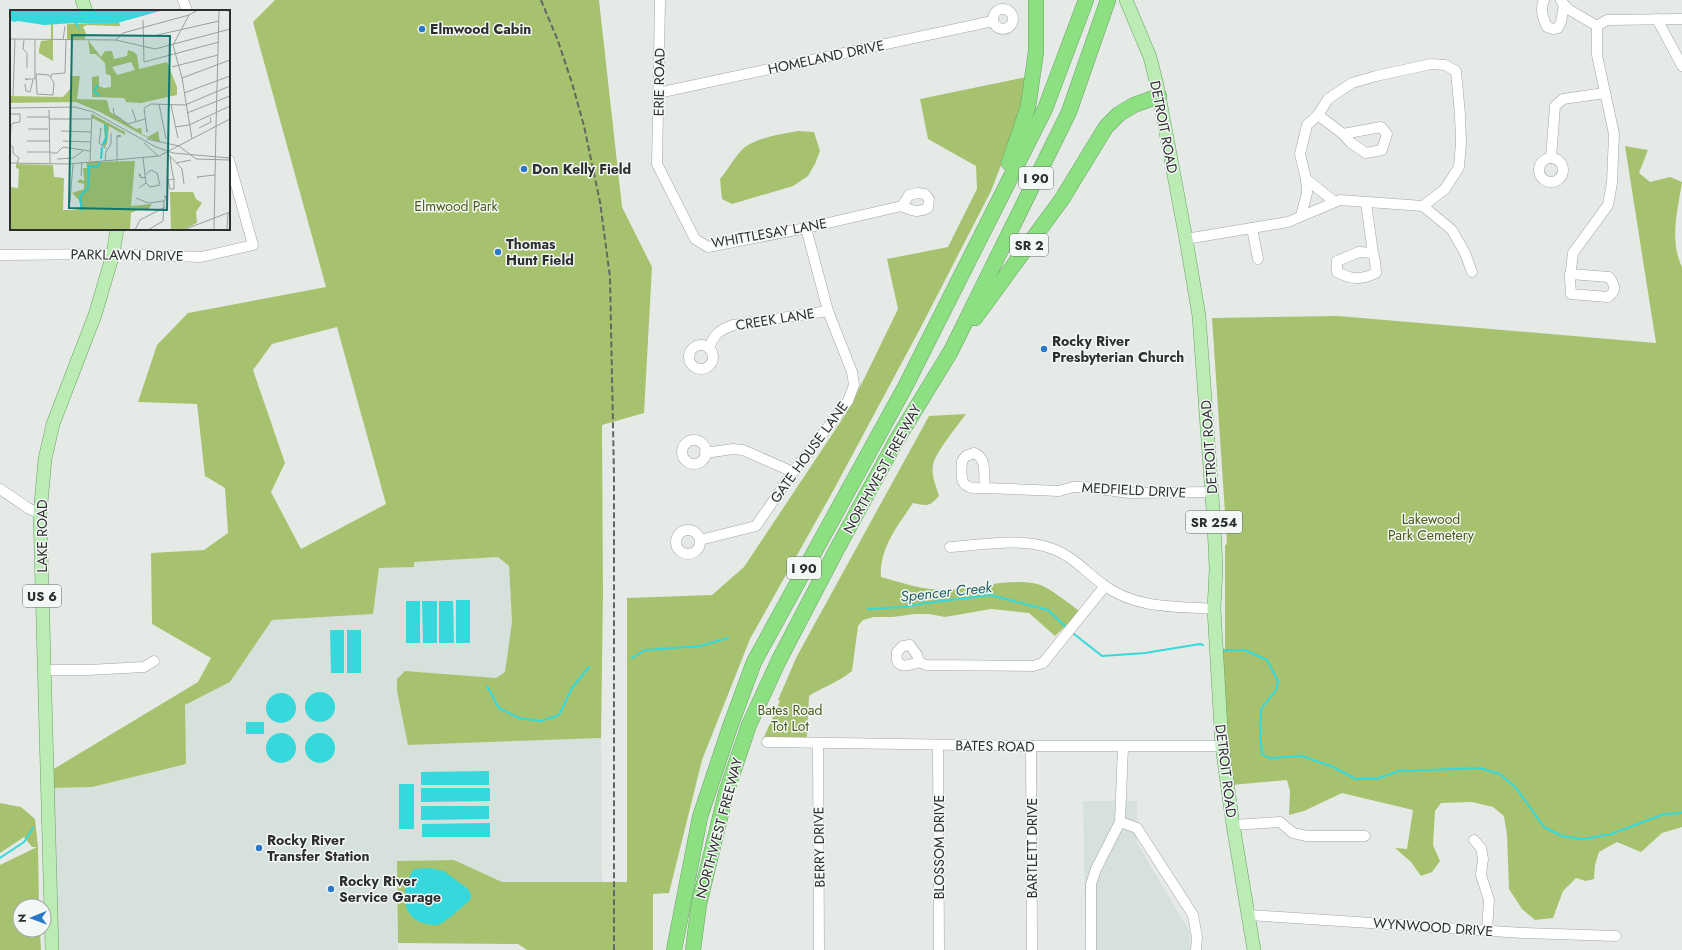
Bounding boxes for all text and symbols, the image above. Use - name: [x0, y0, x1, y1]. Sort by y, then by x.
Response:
- inset map: [10, 10, 230, 230]
- place label: Elmwood Cabin: [430, 19, 531, 39]
- marker: Elmwood Cabin: [417, 24, 427, 34]
- street label: HOMELAND DRIVE: [766, 35, 886, 79]
- street label: ERIE ROAD: [648, 48, 670, 116]
- street label: DETROIT ROAD: [1145, 79, 1183, 175]
- place label: Don Kelly Field: [532, 159, 631, 179]
- marker: Don Kelly Field: [519, 164, 529, 174]
- road number: I 90: [1019, 167, 1053, 189]
- park label: Elmwood Park: [414, 196, 499, 216]
- street label: WHITTLESAY LANE: [710, 213, 828, 253]
- place label: Thomas Hunt Field: [506, 234, 574, 270]
- road number: SR 2: [1010, 234, 1048, 256]
- street label: PARKLAWN DRIVE: [70, 244, 184, 266]
- marker: Thomas Hunt Field: [493, 247, 503, 257]
- street label: CREEK LANE: [734, 303, 816, 335]
- place label: Rocky River Presbyterian Church: [1052, 331, 1184, 367]
- marker: Rocky River Presbyterian Church: [1039, 344, 1049, 354]
- street label: GATE HOUSE LANE: [765, 397, 853, 507]
- street label: DETROIT ROAD: [1196, 399, 1222, 495]
- street label: NORTHWEST FREEWAY: [838, 401, 926, 537]
- street label: MEDFIELD DRIVE: [1081, 477, 1187, 503]
- street label: LAKE ROAD: [32, 499, 52, 573]
- park label: Lakewood Park Cemetery: [1388, 509, 1475, 545]
- road number: SR 254: [1186, 511, 1242, 533]
- road number: I 90: [787, 557, 821, 579]
- water label: Spencer Creek: [899, 576, 993, 608]
- road number: US 6: [23, 585, 61, 607]
- park label: Bates Road Tot Lot: [757, 700, 823, 736]
- street label: DETROIT ROAD: [1210, 723, 1242, 819]
- street label: BATES ROAD: [955, 735, 1035, 757]
- street label: NORTHWEST FREEWAY: [691, 755, 747, 901]
- street label: BLOSSOM DRIVE: [929, 795, 949, 899]
- street label: BARTLETT DRIVE: [1022, 798, 1042, 898]
- street label: BERRY DRIVE: [808, 806, 830, 888]
- place label: Rocky River Transfer Station: [267, 830, 370, 866]
- marker: Rocky River Transfer Station: [254, 843, 264, 853]
- place label: Rocky River Service Garage: [339, 871, 441, 907]
- marker: Rocky River Service Garage: [326, 884, 336, 894]
- north arrow: [12, 898, 52, 938]
- street label: WYNWOOD DRIVE: [1372, 913, 1494, 941]
- text: N: [14, 914, 30, 923]

